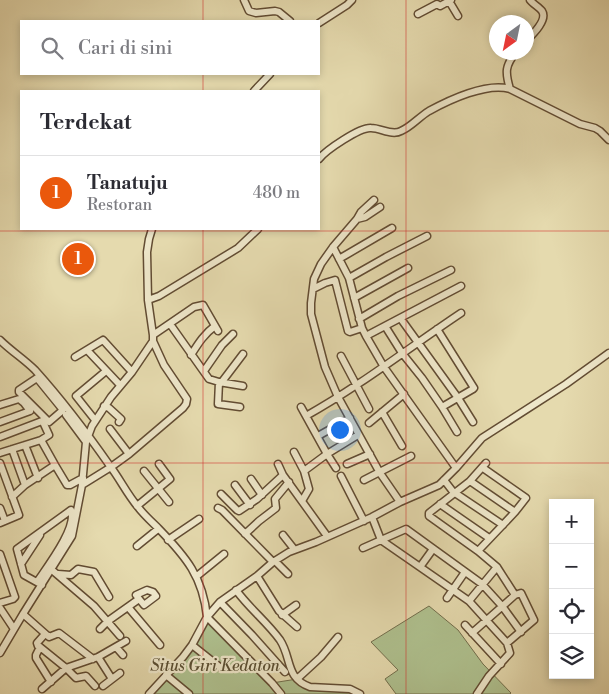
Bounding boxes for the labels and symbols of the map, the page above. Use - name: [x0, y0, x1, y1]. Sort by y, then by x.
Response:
- north arrow: [489, 15, 534, 60]
- pin: 1: [62, 240, 94, 278]
- your location: [327, 417, 353, 443]
- park label: Situs Giri Kedaton: [150, 656, 281, 676]

